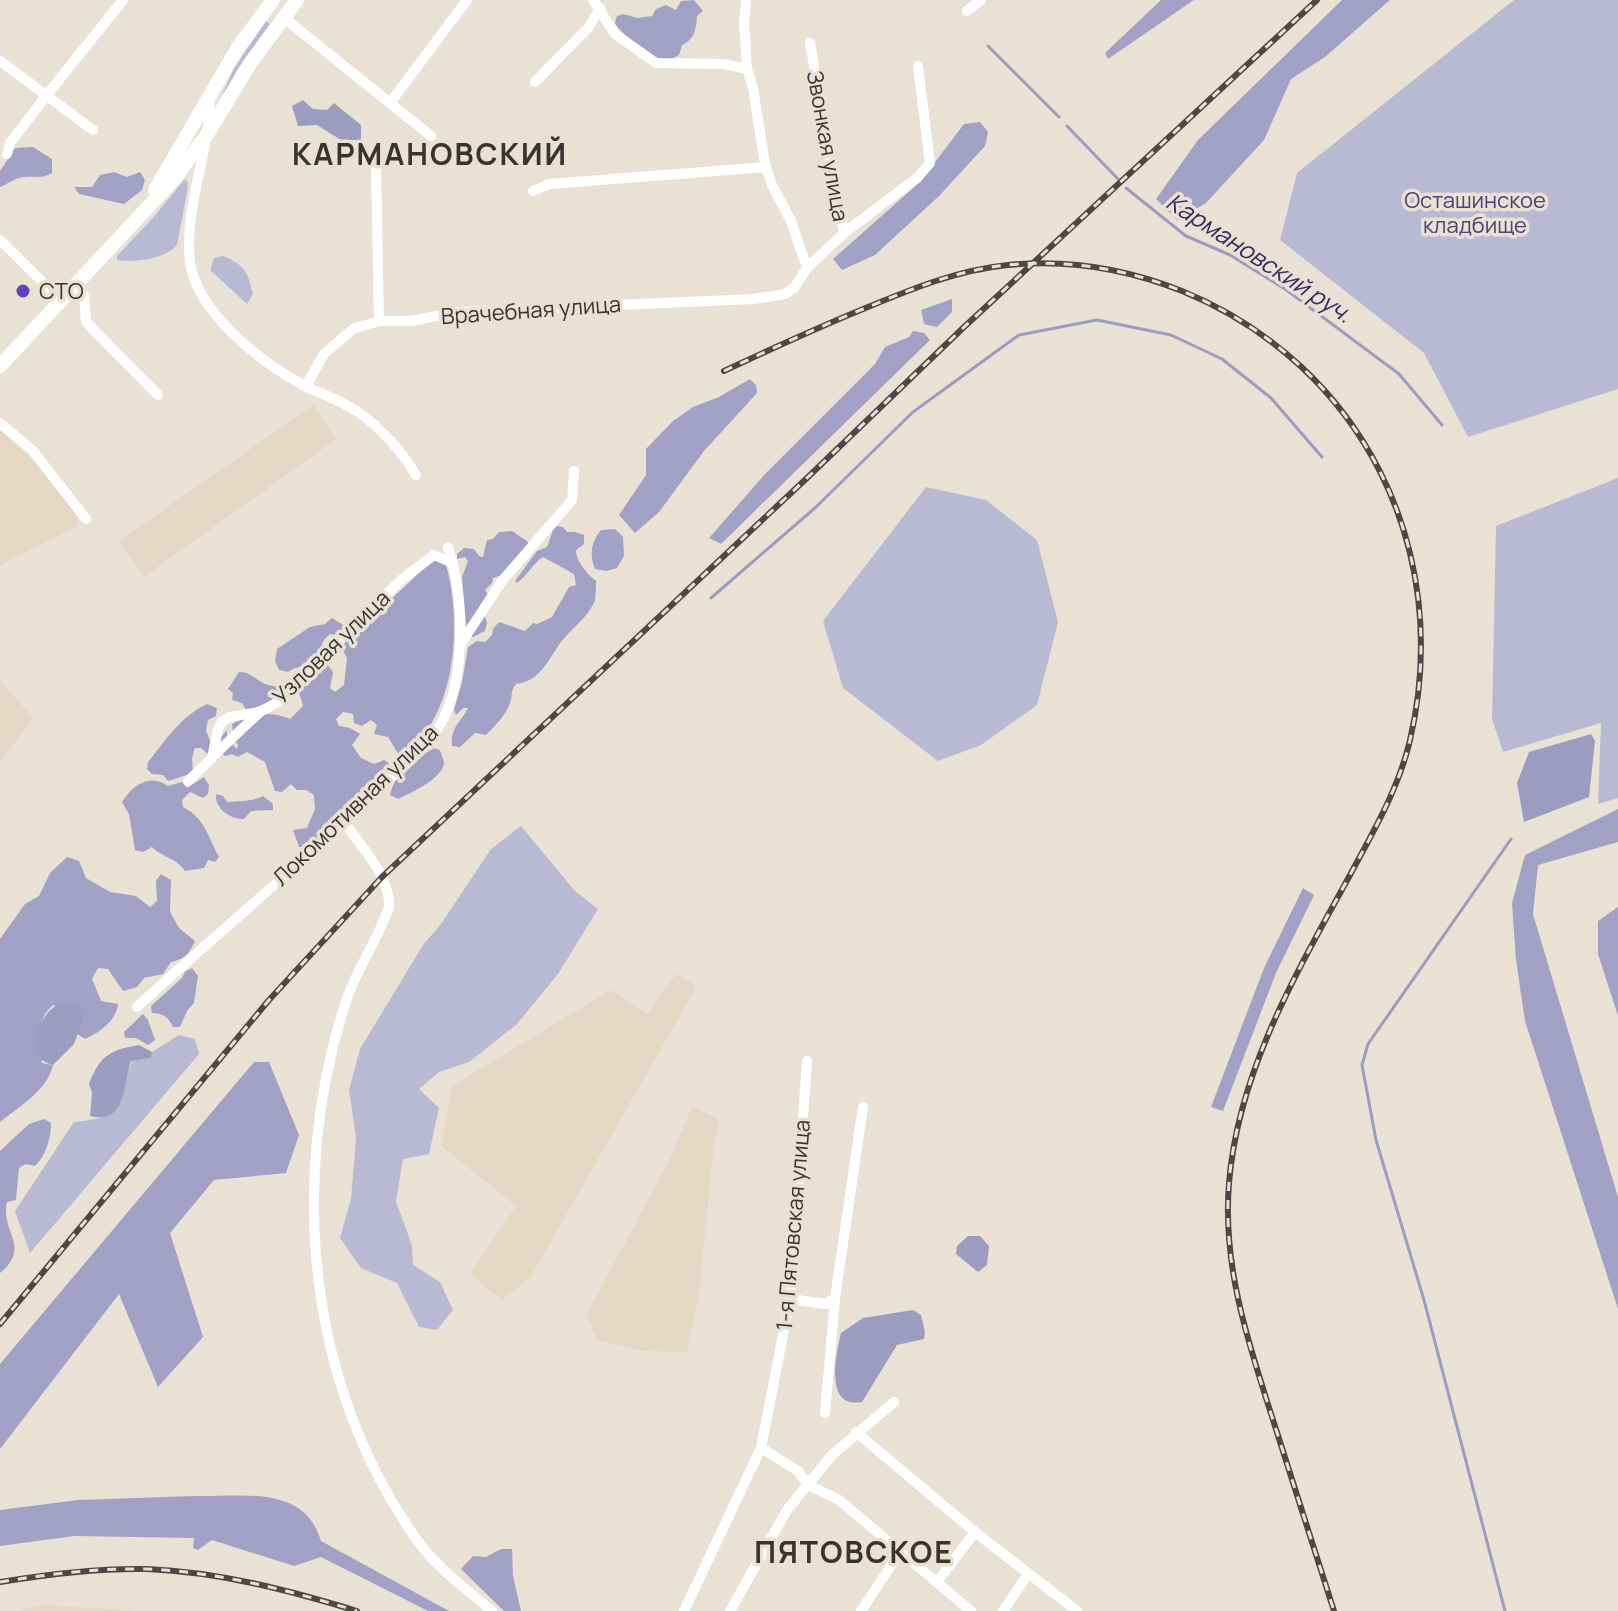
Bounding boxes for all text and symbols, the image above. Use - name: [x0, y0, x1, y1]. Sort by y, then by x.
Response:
- street label: Звонкая улица: [800, 68, 856, 224]
- district label: КАРМАНОВСКИЙ: [292, 133, 568, 174]
- water label: Кармановский руч.: [1161, 184, 1359, 330]
- park label: Осташинское кладбище: [1404, 185, 1546, 240]
- place label: СТО: [39, 276, 84, 306]
- marker: СТО: [14, 282, 32, 300]
- street label: Врачебная улица: [440, 289, 622, 331]
- street label: Узловая улица: [266, 583, 396, 711]
- street label: Локомотивная улица: [266, 718, 444, 892]
- street label: 1-я Пятовская улица: [769, 1118, 817, 1332]
- district label: ПЯТОВСКОЕ: [754, 1531, 954, 1572]

